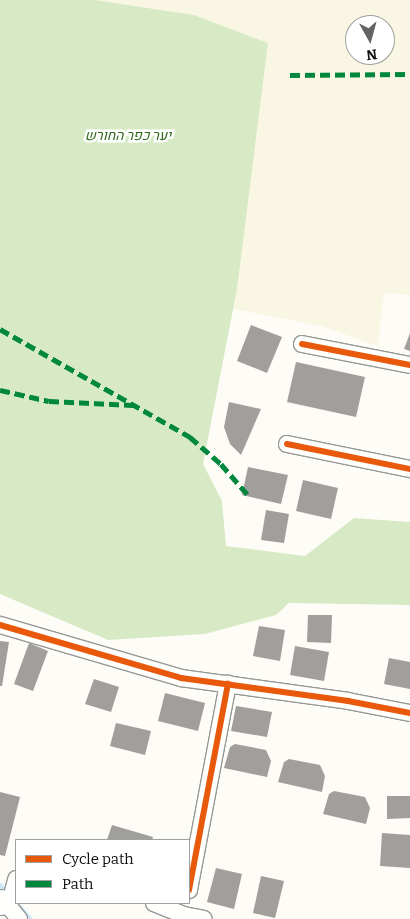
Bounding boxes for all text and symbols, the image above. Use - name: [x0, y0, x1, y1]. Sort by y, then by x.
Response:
- north arrow: [345, 15, 395, 65]
- text: N: [365, 45, 378, 63]
- park label: יער כפר החורש: [85, 128, 171, 144]
- legend: [15, 839, 190, 904]
- text: Cycle path: [62, 850, 134, 868]
- text: Path: [62, 875, 93, 893]

